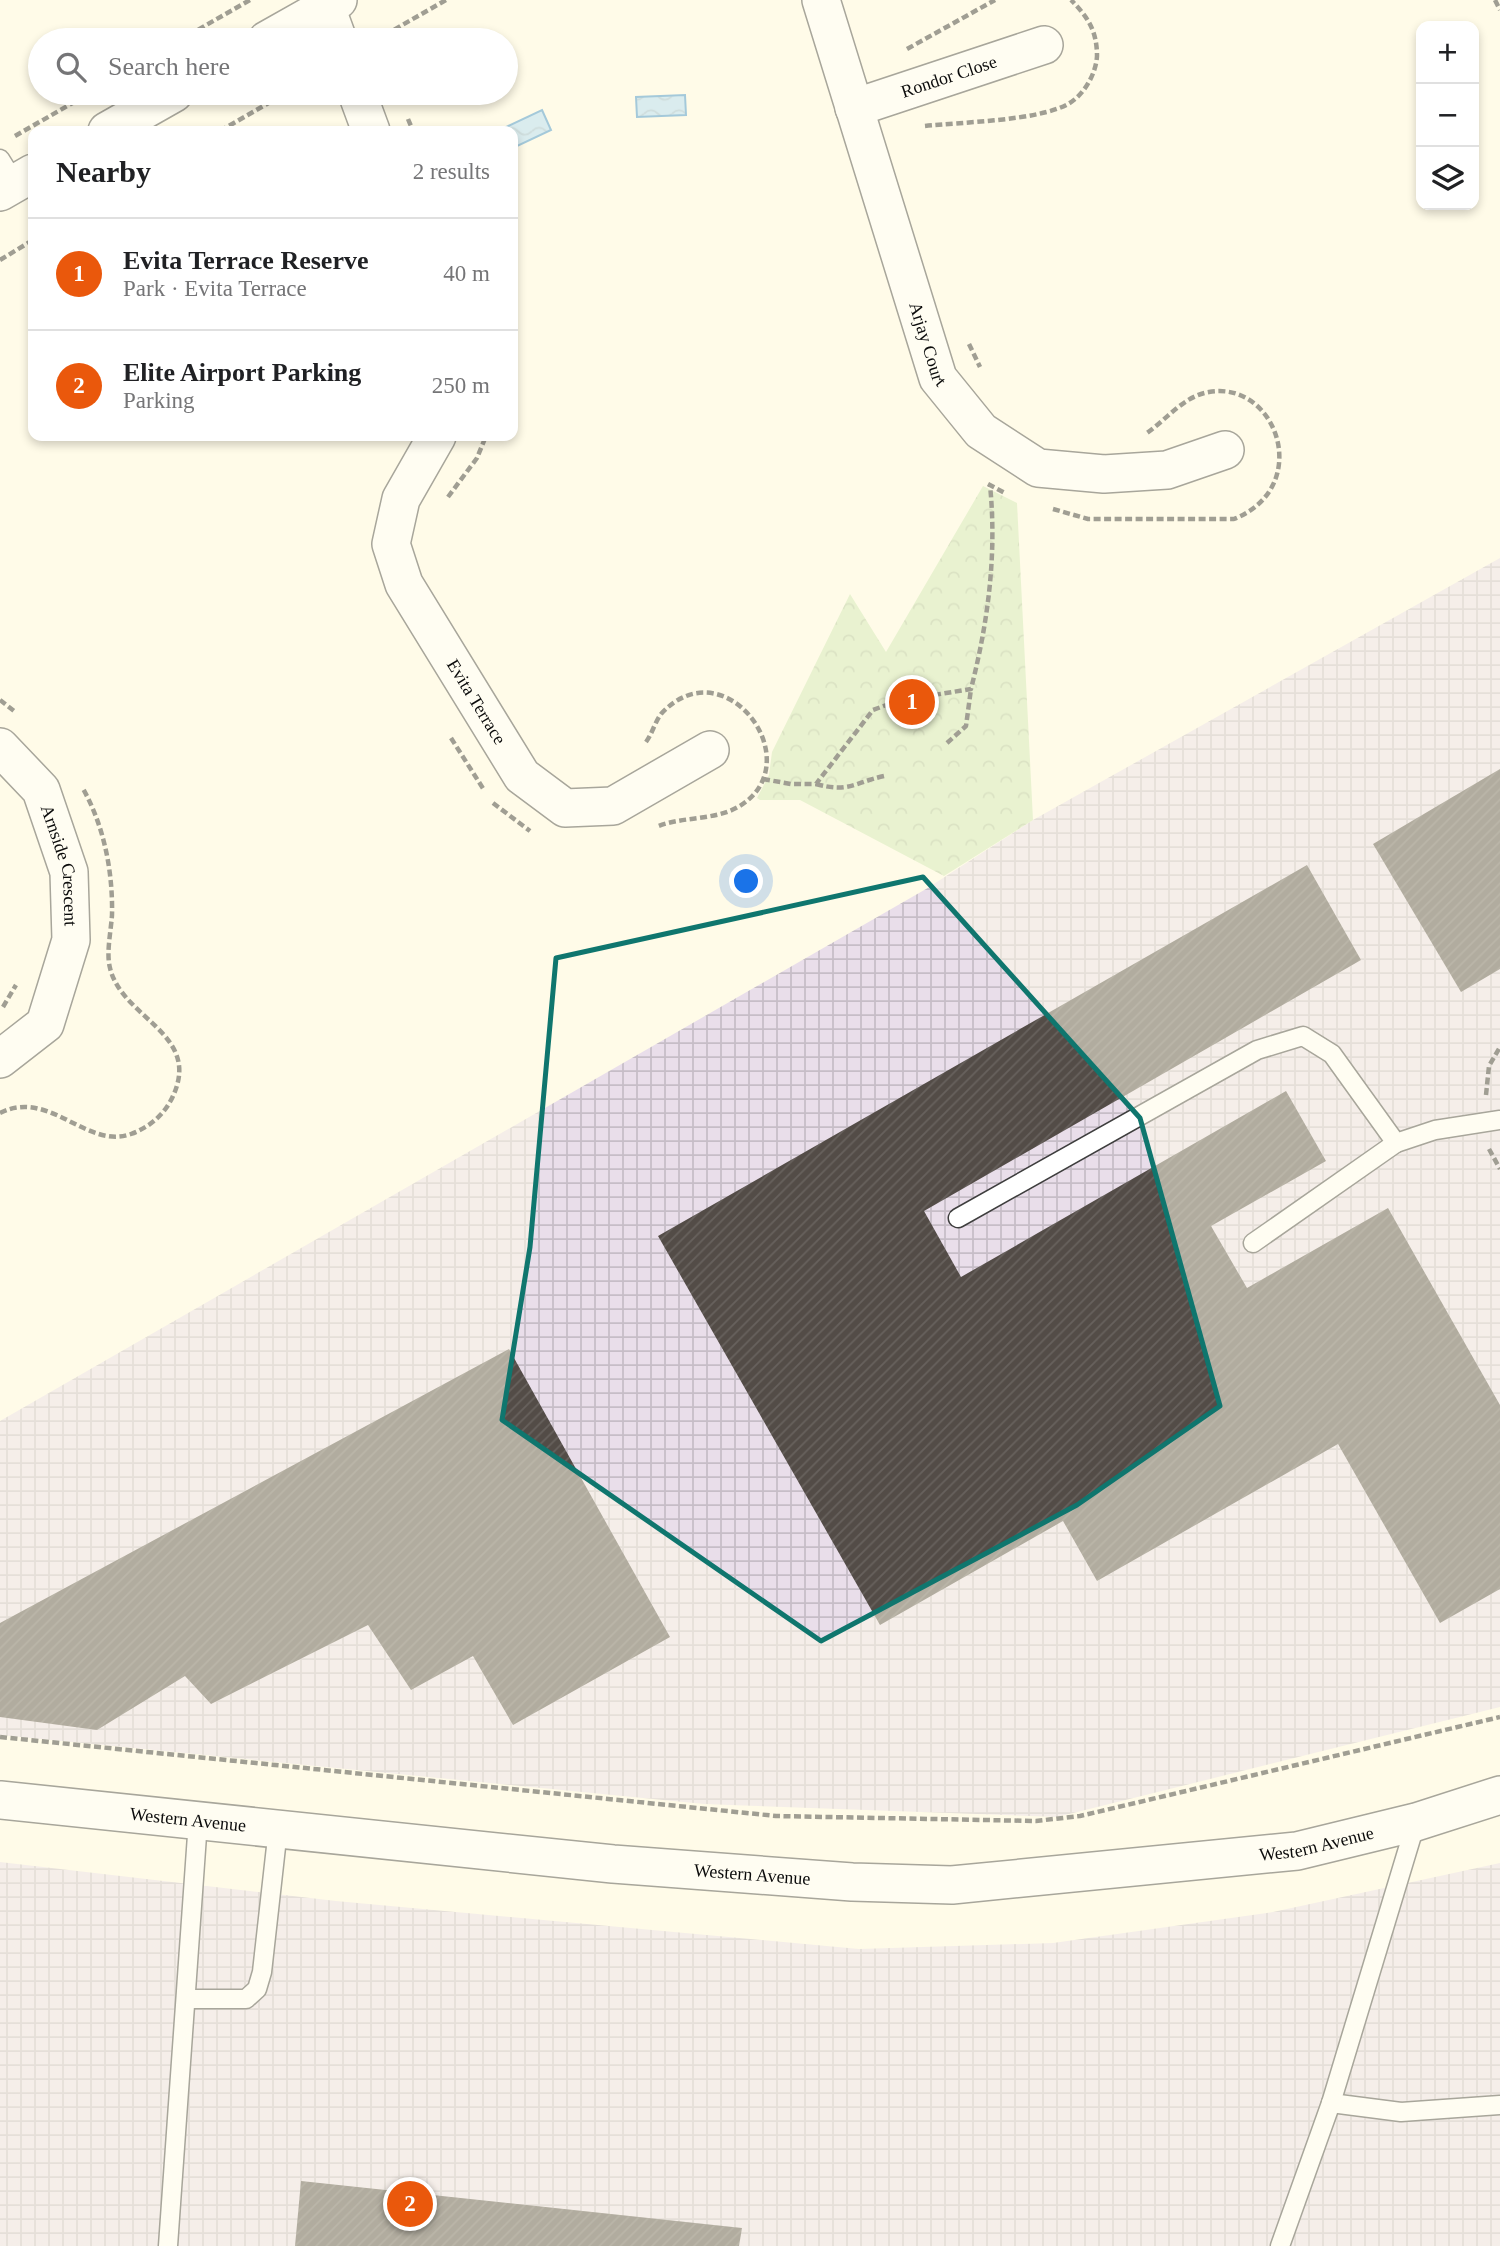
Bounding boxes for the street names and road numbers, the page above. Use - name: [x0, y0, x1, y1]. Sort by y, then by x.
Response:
- street label: Rondor Close: [899, 51, 999, 102]
- street label: Arjay Court: [905, 300, 951, 390]
- street label: Evita Terrace: [443, 656, 510, 748]
- street label: Arnside Crescent: [37, 802, 81, 926]
- street label: Western Avenue: [129, 1804, 247, 1836]
- street label: Western Avenue: [1258, 1823, 1376, 1865]
- street label: Western Avenue: [693, 1860, 811, 1889]

